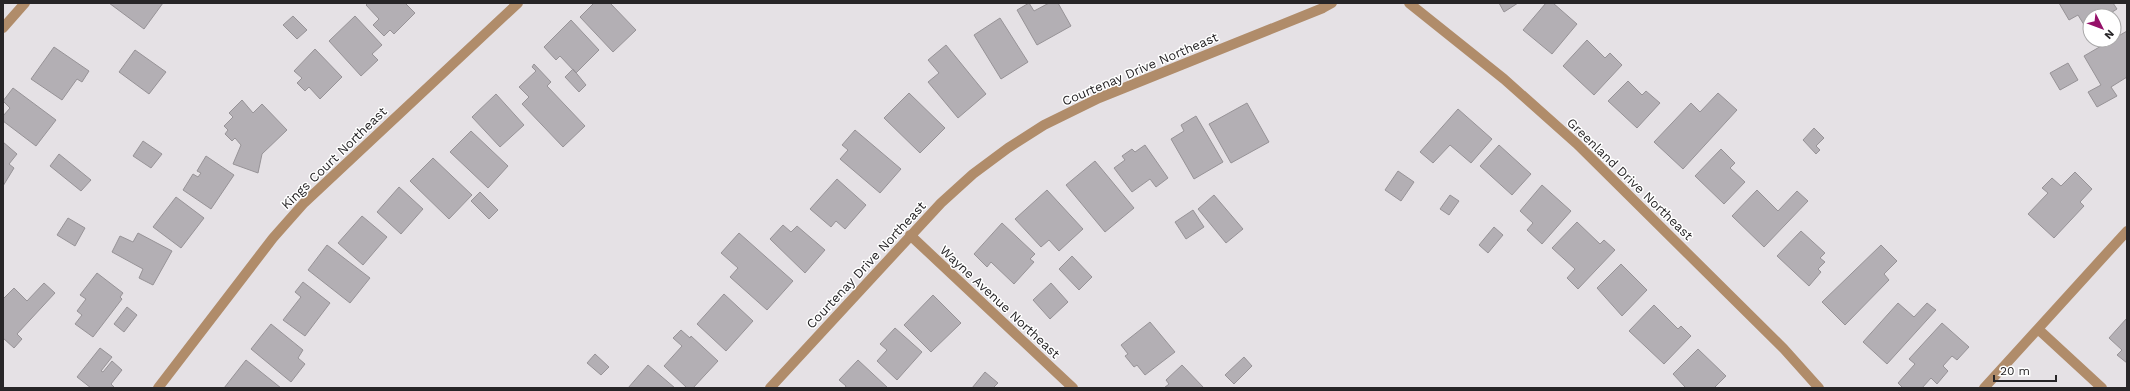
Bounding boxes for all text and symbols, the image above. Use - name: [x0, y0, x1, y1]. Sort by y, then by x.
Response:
- north arrow: [2082, 8, 2122, 48]
- text: N: [2102, 27, 2117, 42]
- street label: Courtenay Drive Northeast: [1060, 29, 1221, 109]
- street label: Kings Court Northeast: [278, 103, 390, 212]
- street label: Greenland Drive Northeast: [1564, 115, 1696, 244]
- street label: Courtenay Drive Northeast: [803, 198, 929, 332]
- street label: Wayne Avenue Northeast: [937, 243, 1063, 362]
- scale bar: [1994, 357, 2056, 383]
- text: 20 m: [2000, 364, 2030, 378]

